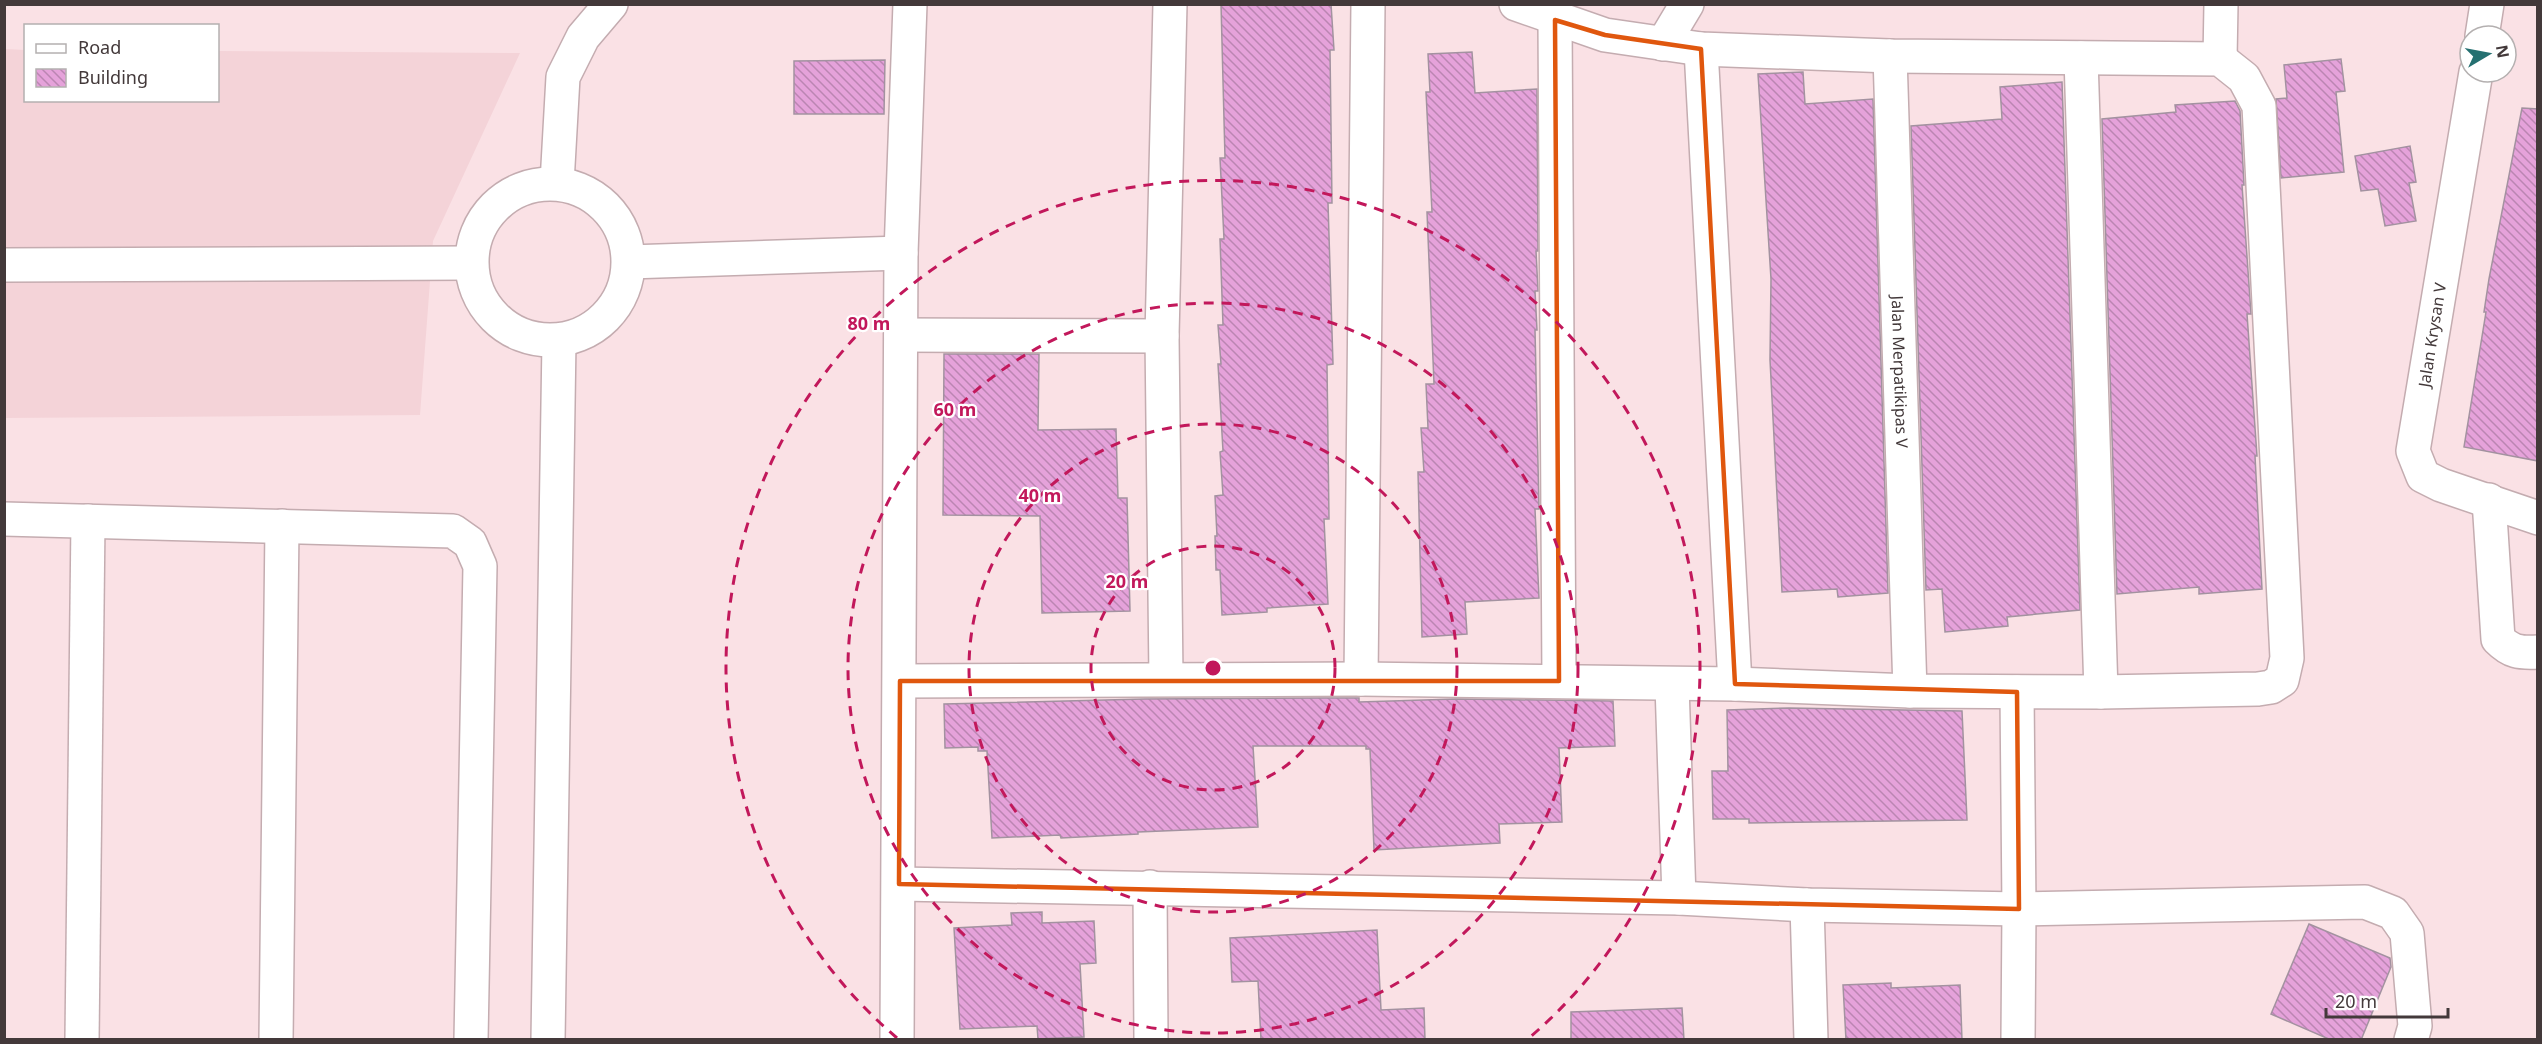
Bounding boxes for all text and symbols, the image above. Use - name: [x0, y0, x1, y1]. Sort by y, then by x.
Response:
- legend: [24, 24, 219, 102]
- north arrow: [2458, 24, 2518, 84]
- text: Road: [78, 35, 121, 59]
- text: N: [2491, 43, 2515, 60]
- text: Building: [78, 65, 148, 89]
- street label: Jalan Krysan V: [2413, 281, 2451, 391]
- street label: Jalan Merpatikipas V: [1886, 293, 1913, 449]
- text: 80 m: [848, 311, 890, 335]
- text: 60 m: [934, 397, 976, 421]
- text: 40 m: [1019, 483, 1061, 507]
- text: 20 m: [1106, 569, 1148, 593]
- centre of rings: [1203, 658, 1223, 678]
- scale bar: [2326, 981, 2448, 1019]
- text: 20 m: [2335, 989, 2377, 1013]

